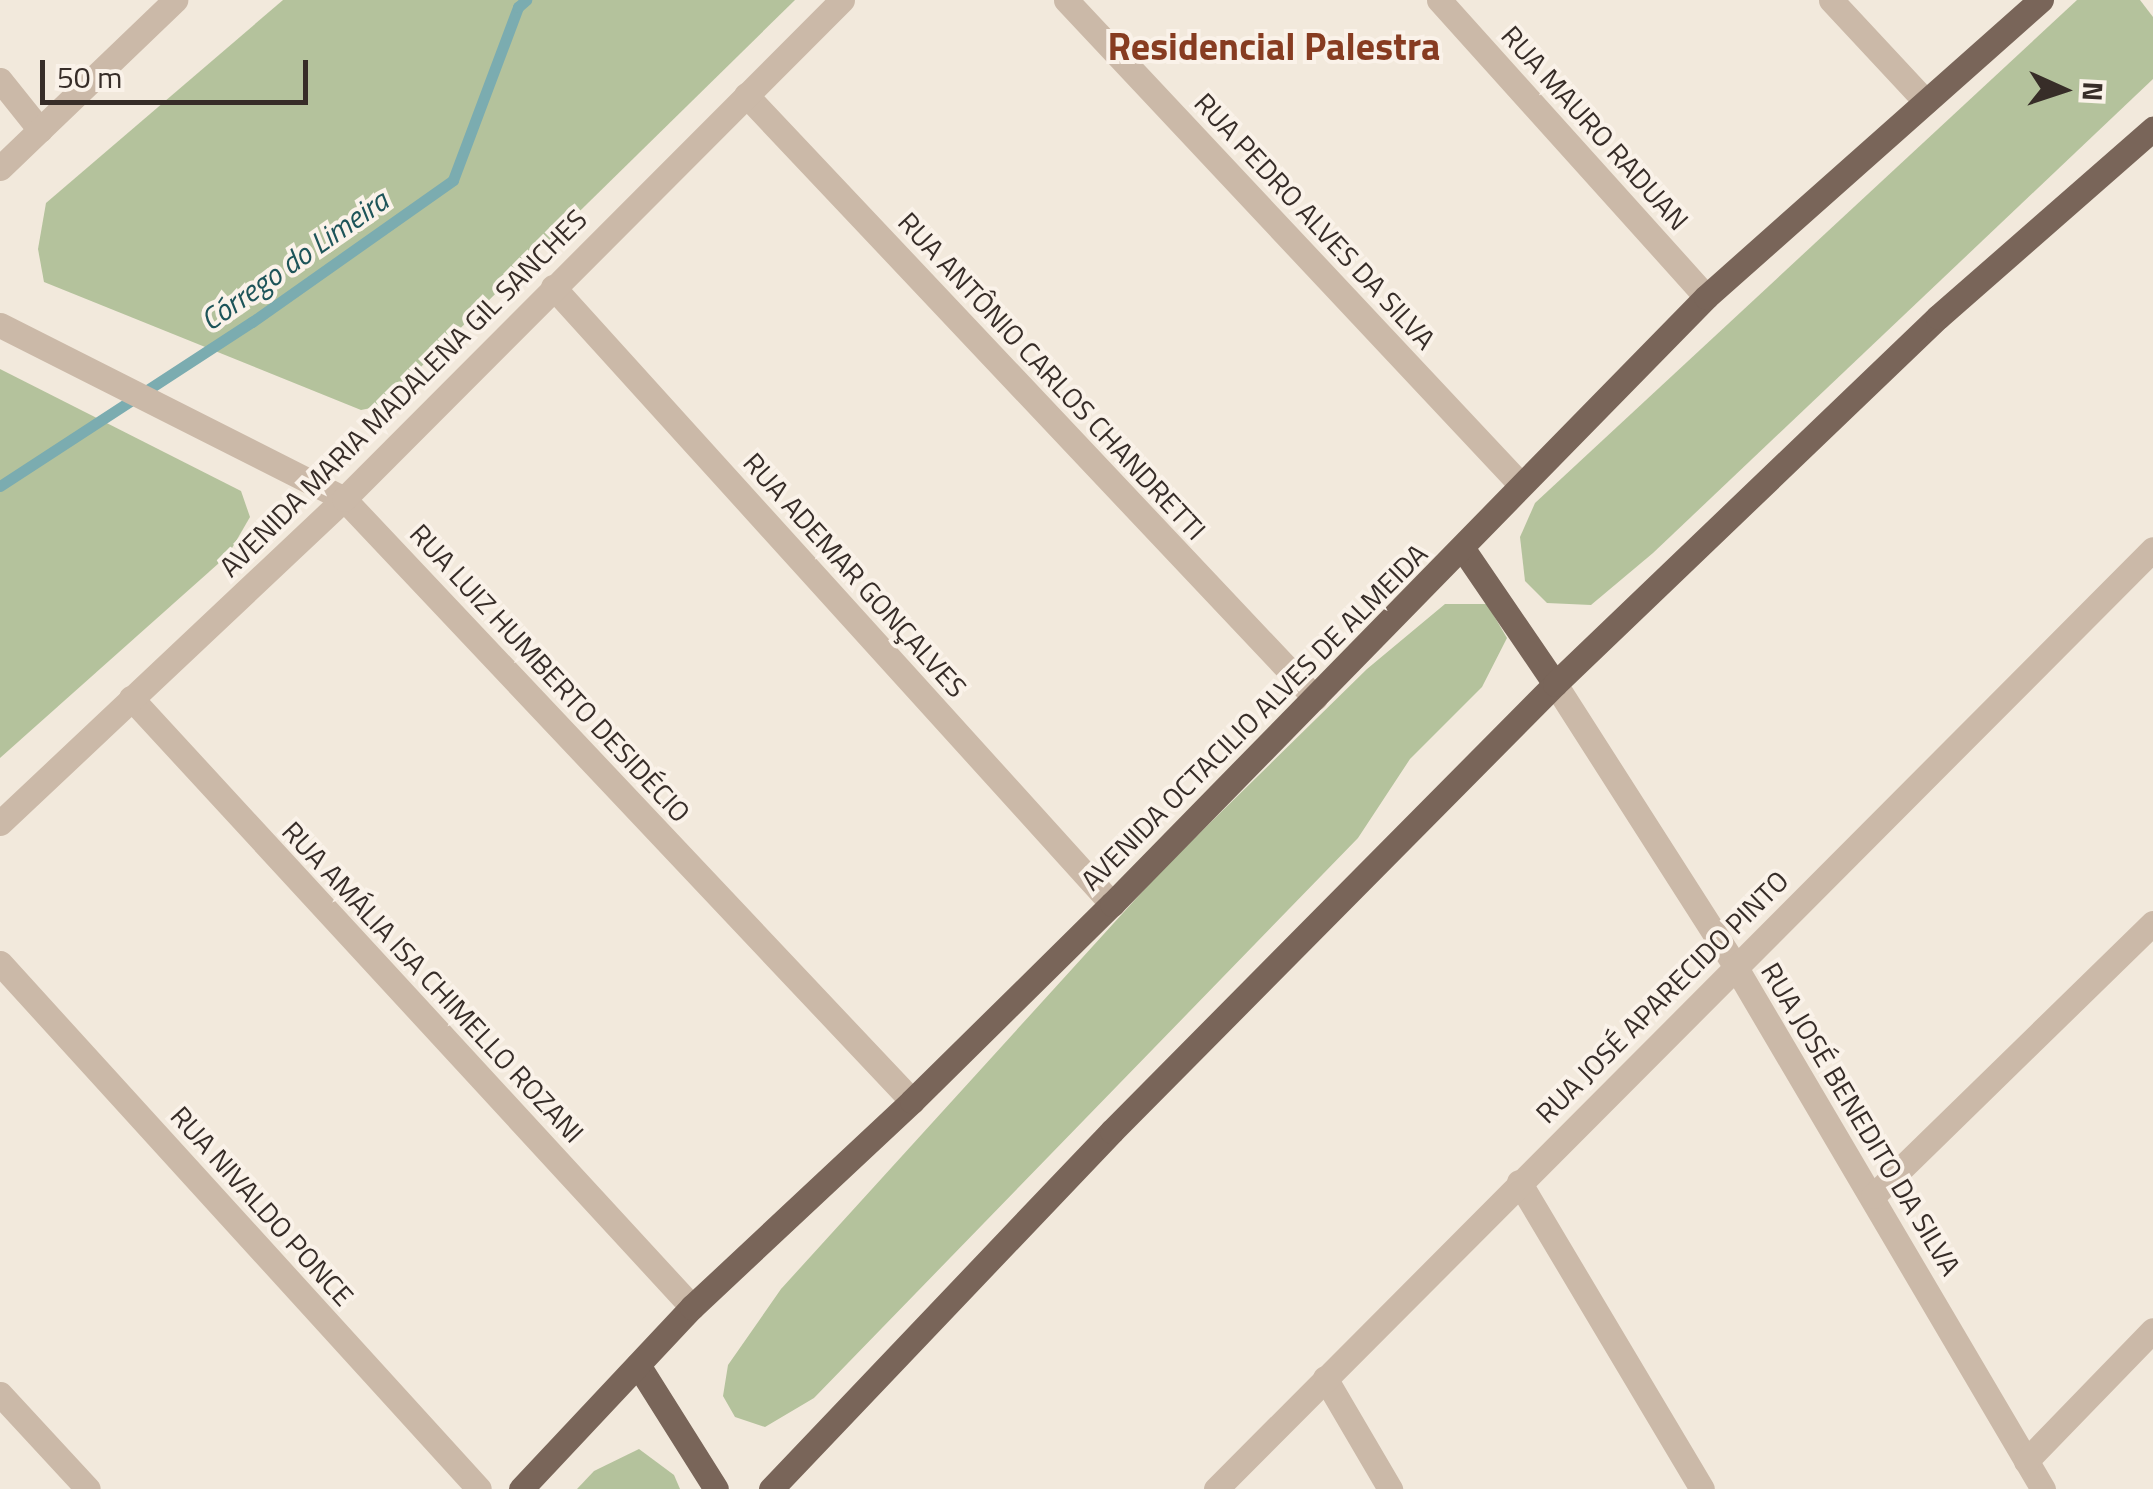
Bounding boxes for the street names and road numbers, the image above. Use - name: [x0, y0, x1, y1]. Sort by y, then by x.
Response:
- street label: RUA MAURO RADUAN: [1494, 19, 1696, 237]
- street label: RUA PEDRO ALVES DA SILVA: [1187, 86, 1443, 356]
- street label: AVENIDA MARIA MADALENA GIL SANCHES: [212, 202, 594, 584]
- street label: RUA ANTÔNIO CARLOS CHANDRETTI: [891, 205, 1213, 547]
- street label: RUA ADEMAR GONÇALVES: [736, 446, 974, 704]
- street label: RUA LUIZ HUMBERTO DESIDÉCIO: [403, 517, 697, 829]
- street label: AVENIDA OCTACILIO ALVES DE ALMEIDA: [1074, 537, 1434, 897]
- street label: RUA AMÁLIA ISA CHIMELLO ROZANI: [275, 815, 591, 1149]
- street label: RUA JOSÉ APARECIDO PINTO: [1529, 864, 1795, 1130]
- street label: RUA JOSÉ BENEDITO DA SILVA: [1754, 957, 1968, 1281]
- street label: RUA NIVALDO PONCE: [164, 1099, 360, 1313]

